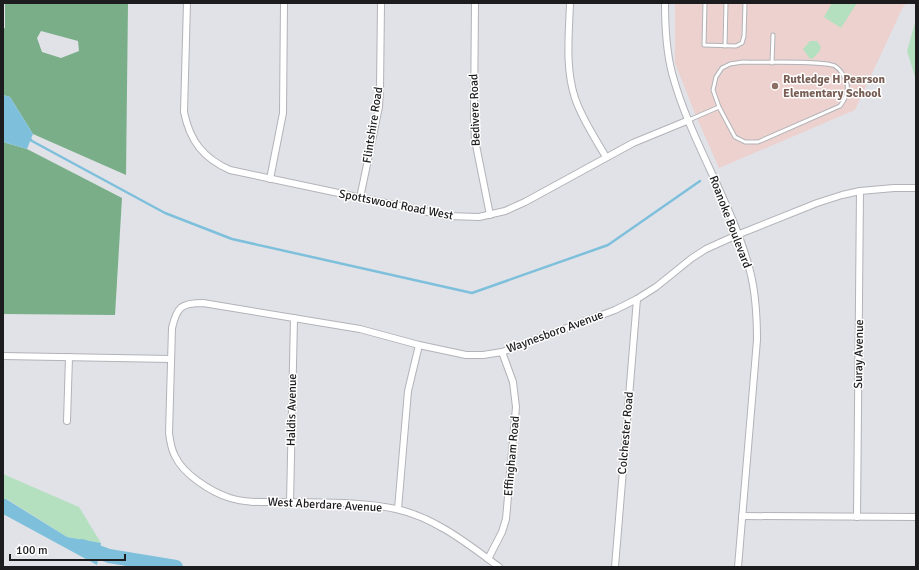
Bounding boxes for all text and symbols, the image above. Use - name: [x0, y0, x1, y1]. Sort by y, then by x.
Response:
- place label: Rutledge H Pearson Elementary School: [783, 72, 885, 101]
- street label: Bedivere Road: [466, 73, 484, 147]
- marker: Rutledge H Pearson Elementary School: [770, 81, 780, 91]
- street label: Flintshire Road: [360, 86, 386, 164]
- street label: Roanoke Boulevard: [705, 174, 755, 270]
- street label: Spottswood Road West: [337, 187, 455, 223]
- street label: Waynesboro Avenue: [504, 307, 606, 357]
- street label: Suray Avenue: [851, 319, 867, 389]
- street label: Haldis Avenue: [284, 374, 300, 446]
- street label: Colchester Road: [615, 391, 637, 475]
- street label: Effingham Road: [501, 415, 523, 497]
- street label: West Aberdare Avenue: [267, 495, 383, 515]
- scale bar: [10, 536, 125, 562]
- text: 100 m: [16, 543, 48, 558]

